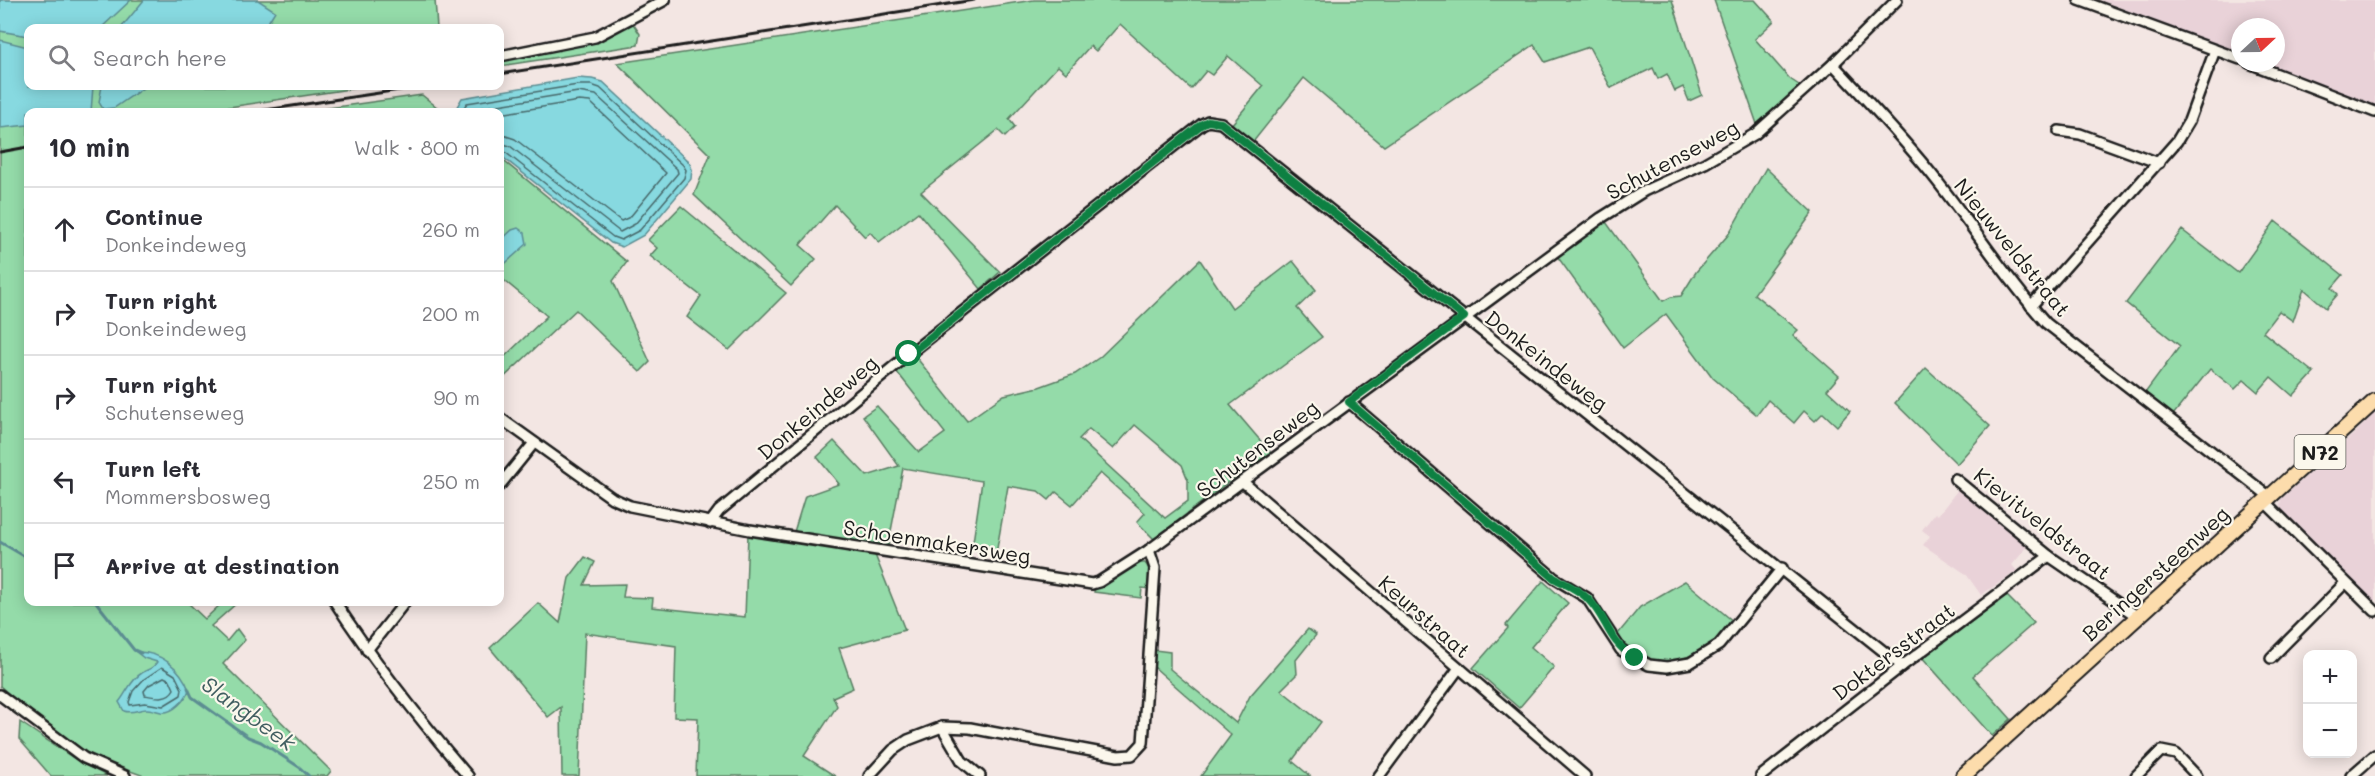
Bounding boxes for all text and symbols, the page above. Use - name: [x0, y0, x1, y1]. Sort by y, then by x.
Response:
- north arrow: [2231, 18, 2285, 72]
- search box: [24, 24, 504, 90]
- icon: search: [45, 41, 78, 74]
- text: Search here: [93, 43, 227, 72]
- street label: Schutenseweg: [1601, 113, 1743, 205]
- text: 10 min: [48, 130, 130, 164]
- text: Walk · 800 m: [354, 134, 480, 160]
- street label: Nieuwveldstraat: [1949, 172, 2077, 322]
- text: Continue: [105, 202, 203, 231]
- icon: ahead: [48, 213, 81, 246]
- text: 260 m: [422, 216, 480, 242]
- text: Donkeindeweg: [105, 231, 246, 257]
- text: Turn right: [105, 286, 217, 315]
- icon: right: [48, 297, 81, 330]
- text: 200 m: [422, 300, 480, 326]
- street label: Donkeindeweg: [1480, 304, 1614, 416]
- text: Donkeindeweg: [105, 315, 246, 341]
- route start: [895, 340, 921, 366]
- street label: Donkeindeweg: [751, 349, 883, 465]
- text: Turn right: [105, 370, 217, 399]
- icon: right: [48, 381, 81, 414]
- text: 90 m: [434, 384, 480, 410]
- street label: Schutenseweg: [1191, 393, 1323, 503]
- text: Schutenseweg: [105, 399, 244, 425]
- road number: N72: [2294, 435, 2346, 469]
- text: Turn left: [105, 454, 201, 483]
- street label: Kievitveldstraat: [1969, 461, 2117, 585]
- icon: left: [48, 465, 81, 498]
- text: 250 m: [423, 468, 480, 494]
- text: Mommersbosweg: [105, 483, 271, 509]
- street label: Beringersteenweg: [2076, 500, 2234, 646]
- street label: Schoenmakersweg: [841, 513, 1033, 569]
- icon: arrive: [48, 549, 81, 582]
- text: Arrive at destination: [105, 551, 340, 580]
- street label: Keurstraat: [1373, 569, 1477, 663]
- street label: Doktersstraat: [1826, 596, 1960, 706]
- route end: [1621, 644, 1647, 670]
- map controls: [2303, 650, 2357, 758]
- button: +: [2303, 650, 2357, 704]
- water label: Slangbeek: [196, 669, 303, 758]
- button: −: [2303, 704, 2357, 758]

